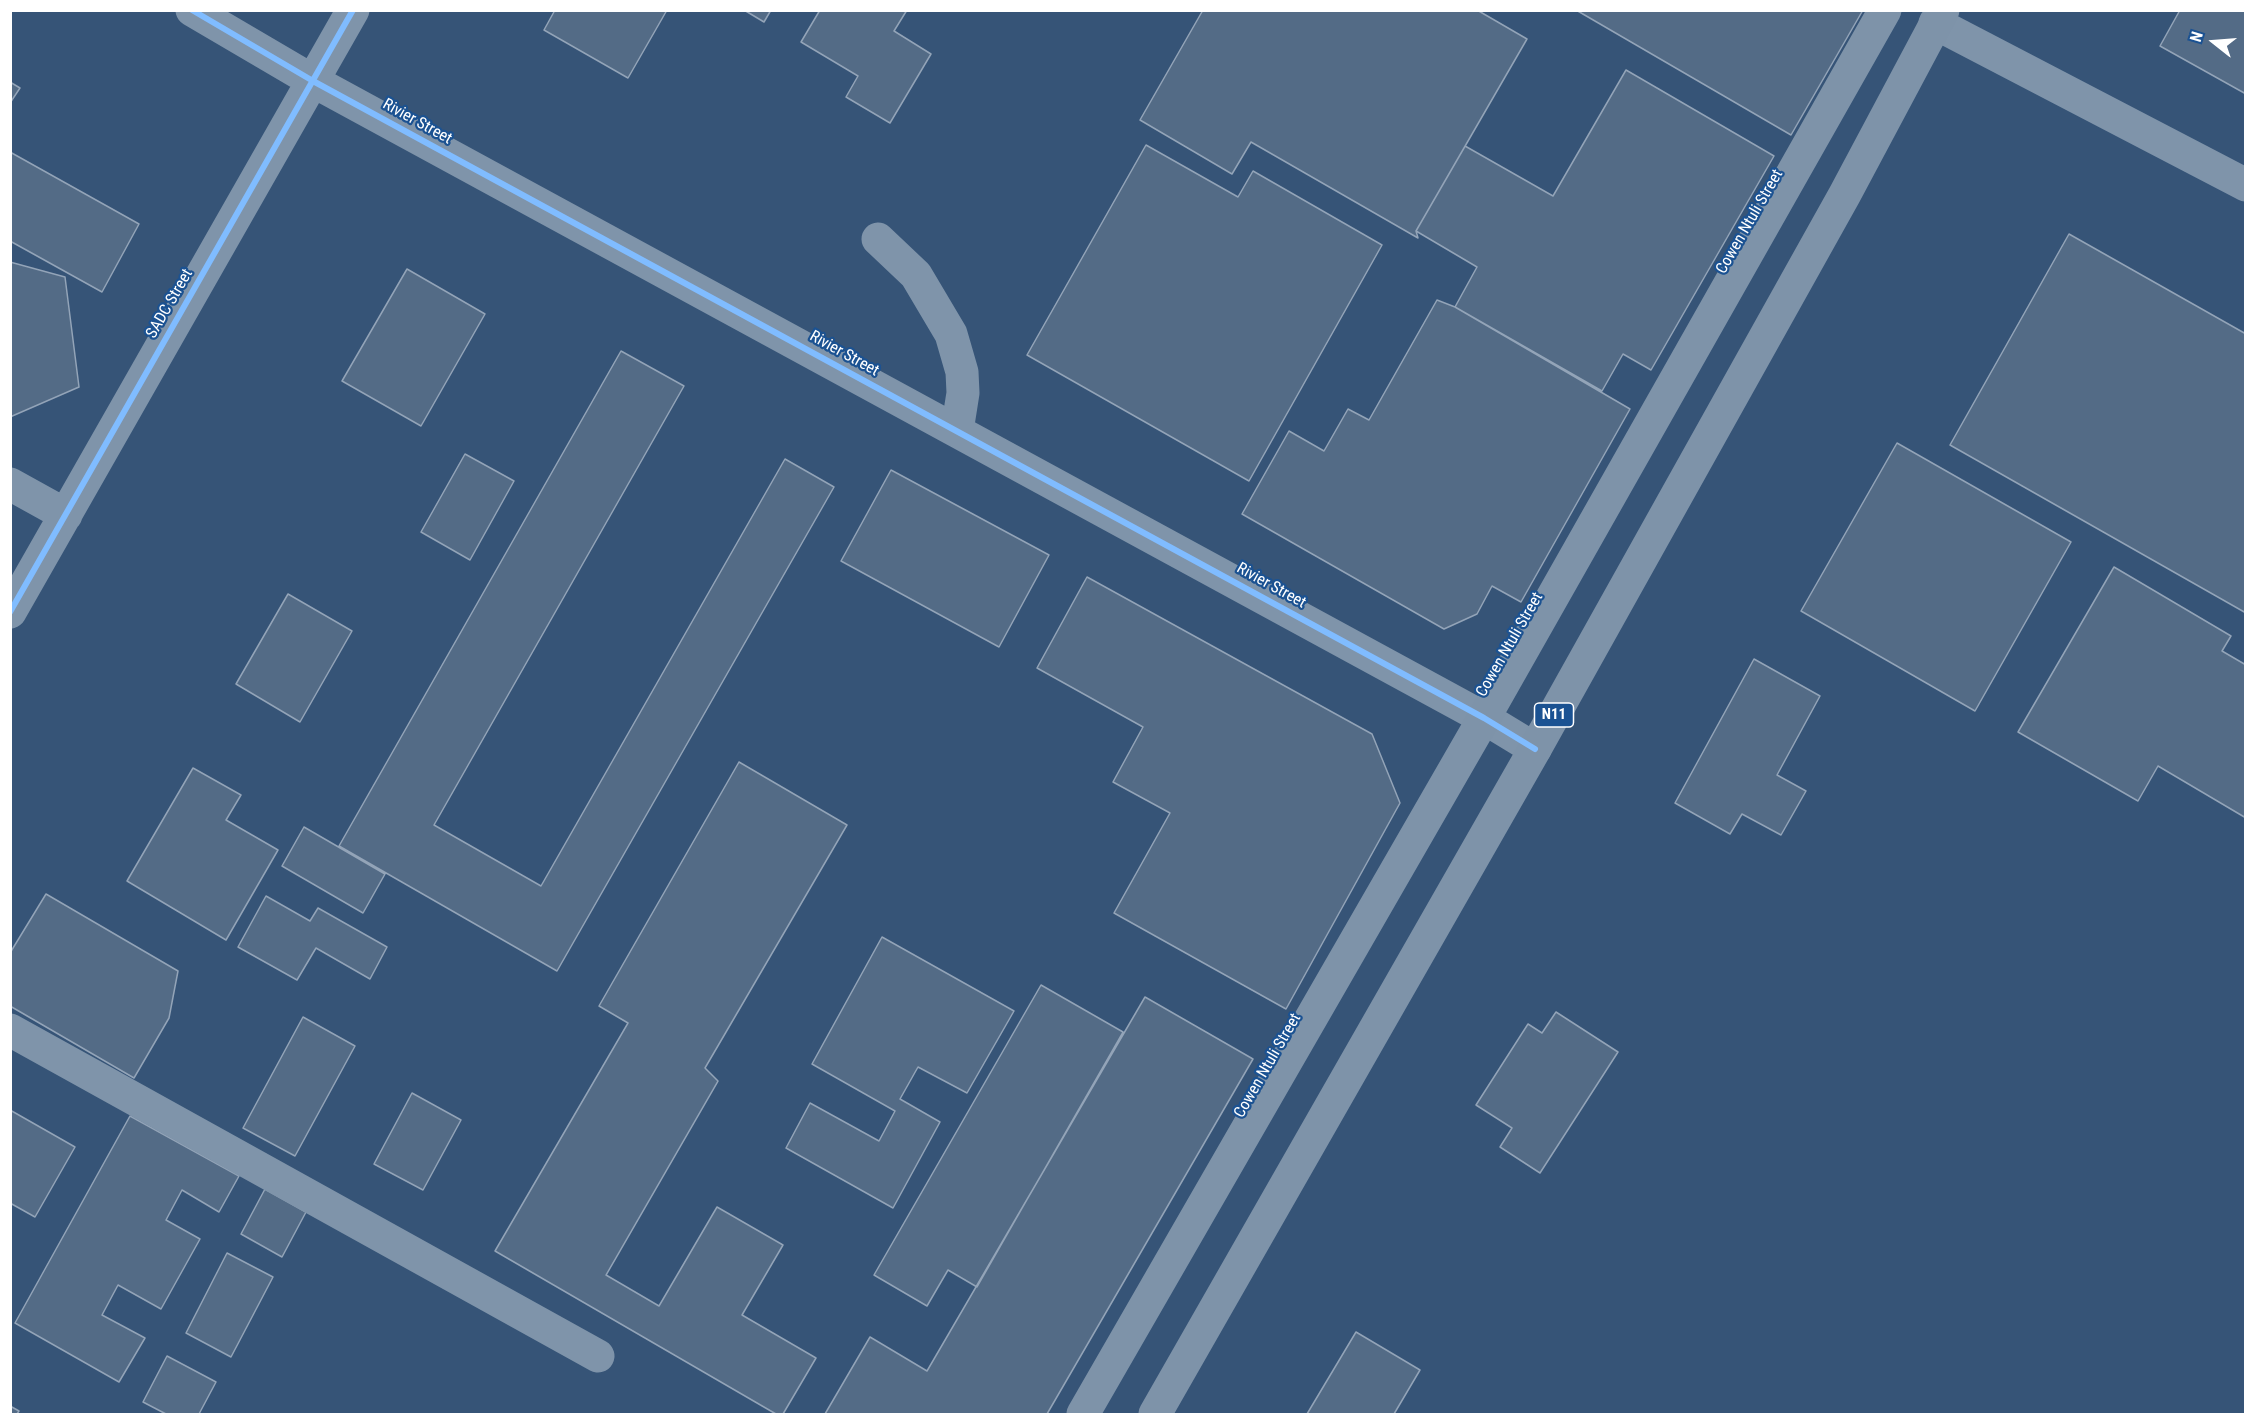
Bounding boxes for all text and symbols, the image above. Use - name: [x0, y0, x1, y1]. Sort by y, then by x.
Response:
- north arrow: [2184, 12, 2244, 72]
- text: N: [2186, 29, 2207, 44]
- street label: Rivier Street: [379, 95, 455, 149]
- street label: Cowen Ntuli Street: [1712, 166, 1788, 278]
- street label: SADC Street: [142, 266, 198, 342]
- street label: Rivier Street: [806, 327, 882, 381]
- street label: Rivier Street: [1233, 559, 1309, 613]
- street label: Cowen Ntuli Street: [1472, 589, 1548, 701]
- road number: N11: [1534, 703, 1574, 727]
- street label: Cowen Ntuli Street: [1230, 1010, 1306, 1122]

